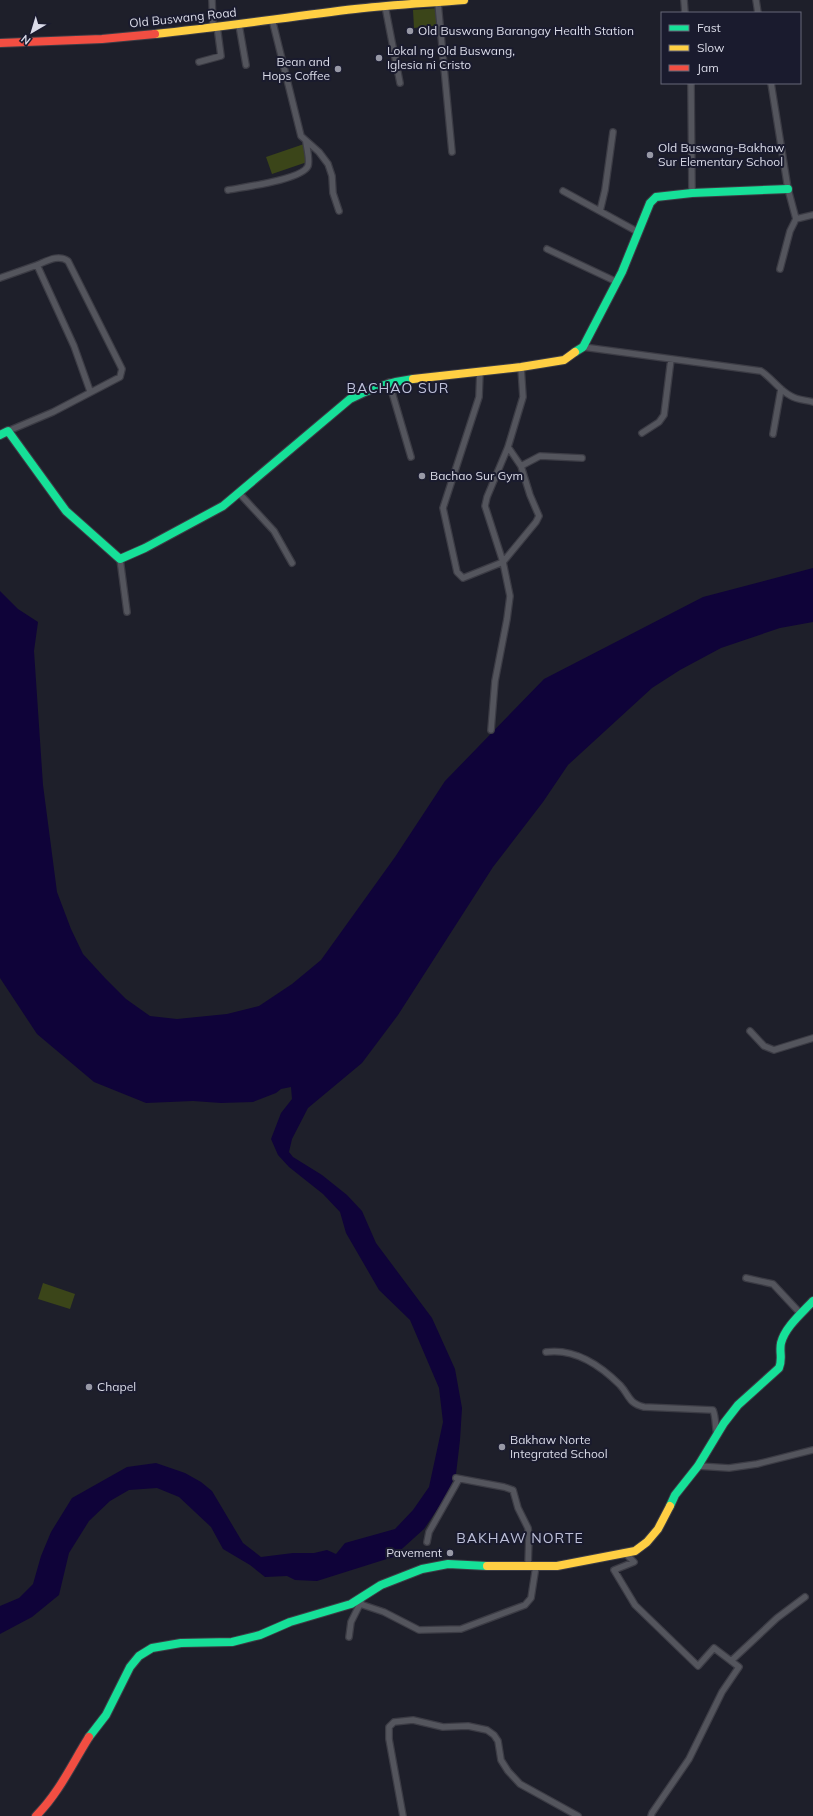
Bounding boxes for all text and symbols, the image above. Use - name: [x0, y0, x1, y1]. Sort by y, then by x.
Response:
- street label: Old Buswang Road: [129, 4, 237, 31]
- north arrow: [12, 12, 52, 52]
- legend: [661, 12, 801, 84]
- text: Fast: [697, 20, 721, 35]
- place label: Old Buswang Barangay Health Station: [418, 23, 634, 38]
- marker: Old Buswang Barangay Health Station: [405, 26, 415, 36]
- text: N: [18, 32, 33, 48]
- text: Slow: [697, 40, 725, 55]
- place label: Lokal ng Old Buswang, Iglesia ni Cristo: [387, 43, 515, 72]
- marker: Lokal ng Old Buswang, Iglesia ni Cristo: [374, 53, 384, 63]
- place label: Bean and Hops Coffee: [262, 54, 330, 83]
- text: Jam: [697, 60, 719, 75]
- marker: Bean and Hops Coffee: [333, 64, 343, 74]
- place label: Old Buswang-Bakhaw Sur Elementary School: [658, 140, 785, 169]
- marker: Old Buswang-Bakhaw Sur Elementary School: [645, 150, 655, 160]
- district label: BACHAO SUR: [346, 379, 450, 397]
- place label: Bachao Sur Gym: [430, 468, 523, 483]
- marker: Bachao Sur Gym: [417, 471, 427, 481]
- place label: Chapel: [97, 1379, 136, 1394]
- marker: Chapel: [84, 1382, 94, 1392]
- place label: Bakhaw Norte Integrated School: [510, 1432, 608, 1461]
- marker: Bakhaw Norte Integrated School: [497, 1442, 507, 1452]
- district label: BAKHAW NORTE: [456, 1529, 584, 1547]
- place label: Pavement: [386, 1545, 442, 1560]
- marker: Pavement: [445, 1548, 455, 1558]

